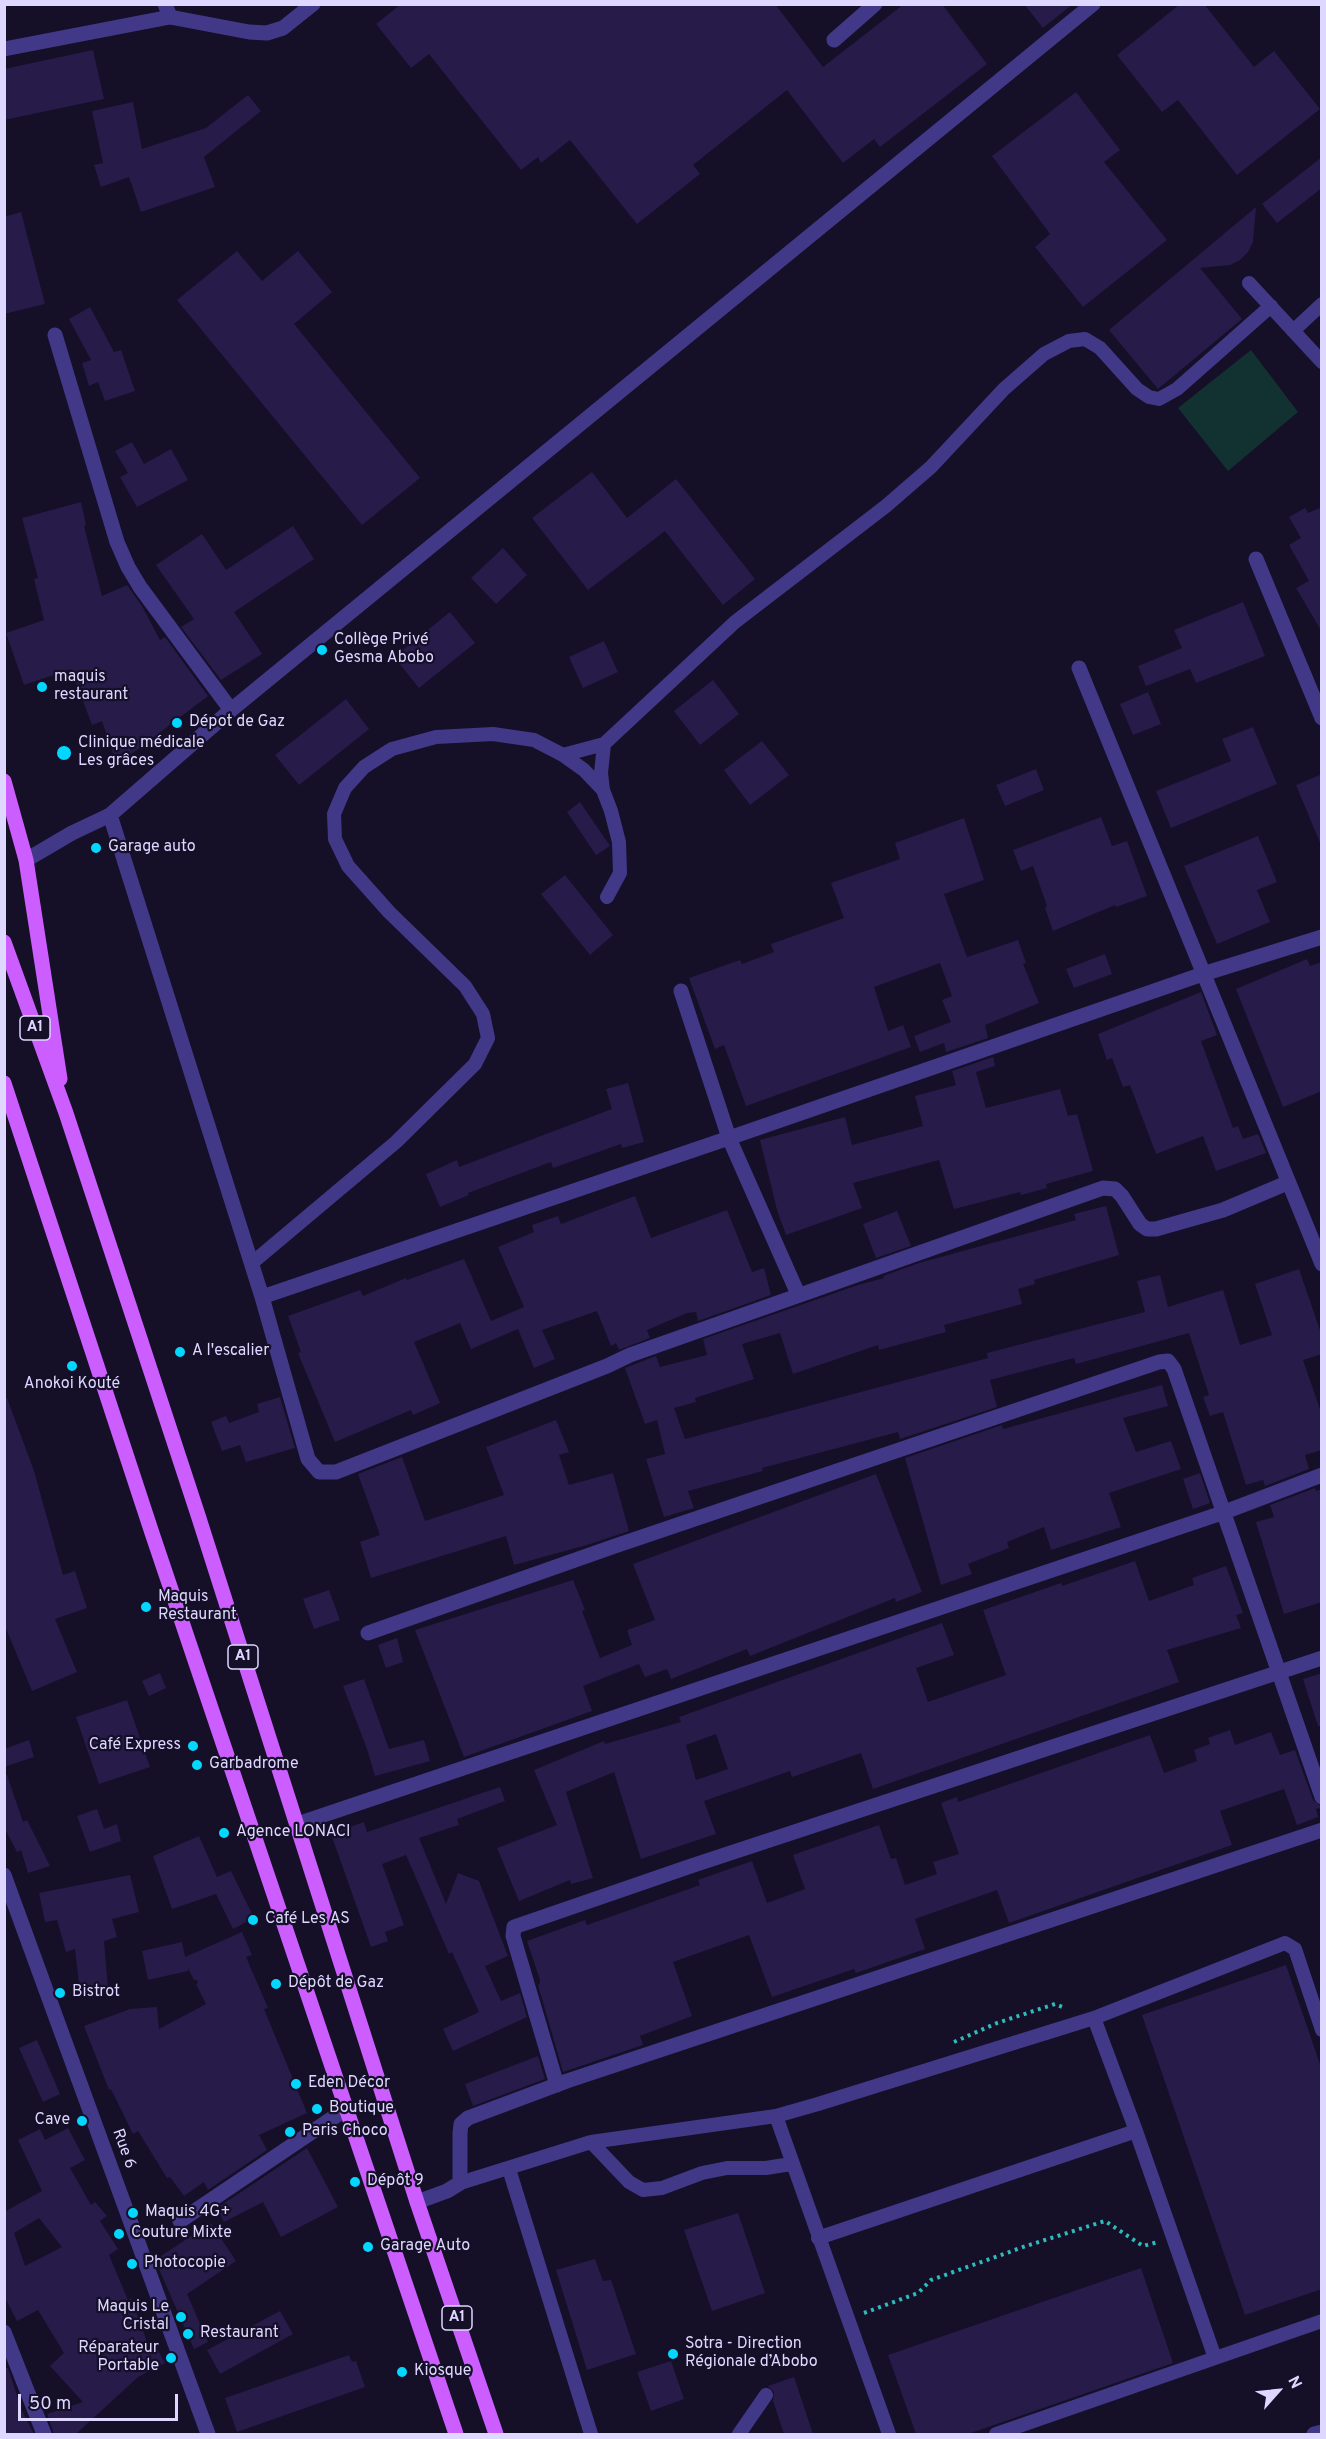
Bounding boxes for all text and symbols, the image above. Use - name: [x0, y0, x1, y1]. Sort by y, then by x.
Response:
- place label: Collège Privé Gesma Abobo: [334, 631, 434, 669]
- marker: Collège Privé Gesma Abobo: [315, 643, 329, 657]
- place label: maquis restaurant: [54, 668, 128, 706]
- marker: maquis restaurant: [35, 680, 49, 694]
- place label: Dépot de Gaz: [189, 713, 285, 733]
- marker: Dépot de Gaz: [170, 716, 184, 730]
- place label: Clinique médicale Les grâces: [78, 734, 204, 772]
- marker: Clinique médicale Les grâces: [55, 744, 73, 762]
- place label: Garage auto: [108, 838, 196, 858]
- marker: Garage auto: [89, 841, 103, 855]
- road number: A1: [20, 1016, 50, 1040]
- place label: A l'escalier: [192, 1342, 270, 1362]
- marker: A l'escalier: [173, 1345, 187, 1359]
- marker: Anokoi Kouté: [65, 1359, 79, 1373]
- place label: Anokoi Kouté: [24, 1375, 120, 1395]
- place label: Maquis Restaurant: [158, 1588, 237, 1626]
- marker: Maquis Restaurant: [139, 1600, 153, 1614]
- road number: A1: [228, 1645, 258, 1669]
- place label: Café Express: [89, 1736, 181, 1756]
- marker: Café Express: [186, 1739, 200, 1753]
- place label: Garbadrome: [209, 1755, 299, 1775]
- marker: Garbadrome: [190, 1758, 204, 1772]
- place label: Agence LONACI: [236, 1823, 351, 1843]
- marker: Agence LONACI: [217, 1826, 231, 1840]
- place label: Café Les AS: [265, 1910, 350, 1930]
- marker: Café Les AS: [246, 1913, 260, 1927]
- place label: Dépôt de Gaz: [288, 1974, 384, 1994]
- marker: Dépôt de Gaz: [269, 1977, 283, 1991]
- place label: Bistrot: [72, 1983, 120, 2003]
- marker: Bistrot: [53, 1986, 67, 2000]
- place label: Eden Décor: [308, 2074, 390, 2094]
- marker: Eden Décor: [289, 2077, 303, 2091]
- place label: Boutique: [329, 2099, 394, 2119]
- marker: Boutique: [310, 2102, 324, 2116]
- place label: Cave: [35, 2111, 70, 2131]
- marker: Cave: [75, 2114, 89, 2128]
- place label: Paris Choco: [302, 2122, 388, 2142]
- marker: Paris Choco: [283, 2125, 297, 2139]
- street label: Rue 6: [107, 2126, 139, 2172]
- place label: Dépôt 9: [367, 2172, 424, 2192]
- marker: Dépôt 9: [348, 2175, 362, 2189]
- place label: Maquis 4G+: [145, 2203, 231, 2223]
- marker: Maquis 4G+: [126, 2206, 140, 2220]
- place label: Couture Mixte: [131, 2224, 232, 2244]
- marker: Couture Mixte: [112, 2227, 126, 2241]
- place label: Garage Auto: [380, 2237, 470, 2257]
- marker: Garage Auto: [361, 2240, 375, 2254]
- place label: Photocopie: [144, 2254, 226, 2274]
- marker: Photocopie: [125, 2257, 139, 2271]
- place label: Maquis Le Cristal: [97, 2298, 169, 2336]
- road number: A1: [442, 2306, 472, 2330]
- marker: Maquis Le Cristal: [174, 2310, 188, 2324]
- place label: Restaurant: [200, 2324, 279, 2344]
- marker: Restaurant: [181, 2327, 195, 2341]
- place label: Sotra - Direction Régionale d’Abobo: [685, 2335, 818, 2373]
- place label: Réparateur Portable: [78, 2339, 159, 2377]
- marker: Sotra - Direction Régionale d’Abobo: [666, 2347, 680, 2361]
- marker: Réparateur Portable: [164, 2351, 178, 2365]
- north arrow: [1248, 2361, 1308, 2421]
- place label: Kiosque: [414, 2362, 471, 2382]
- marker: Kiosque: [395, 2365, 409, 2379]
- text: N: [1283, 2373, 1306, 2392]
- scale bar: [21, 2382, 182, 2420]
- text: 50 m: [29, 2393, 71, 2416]

